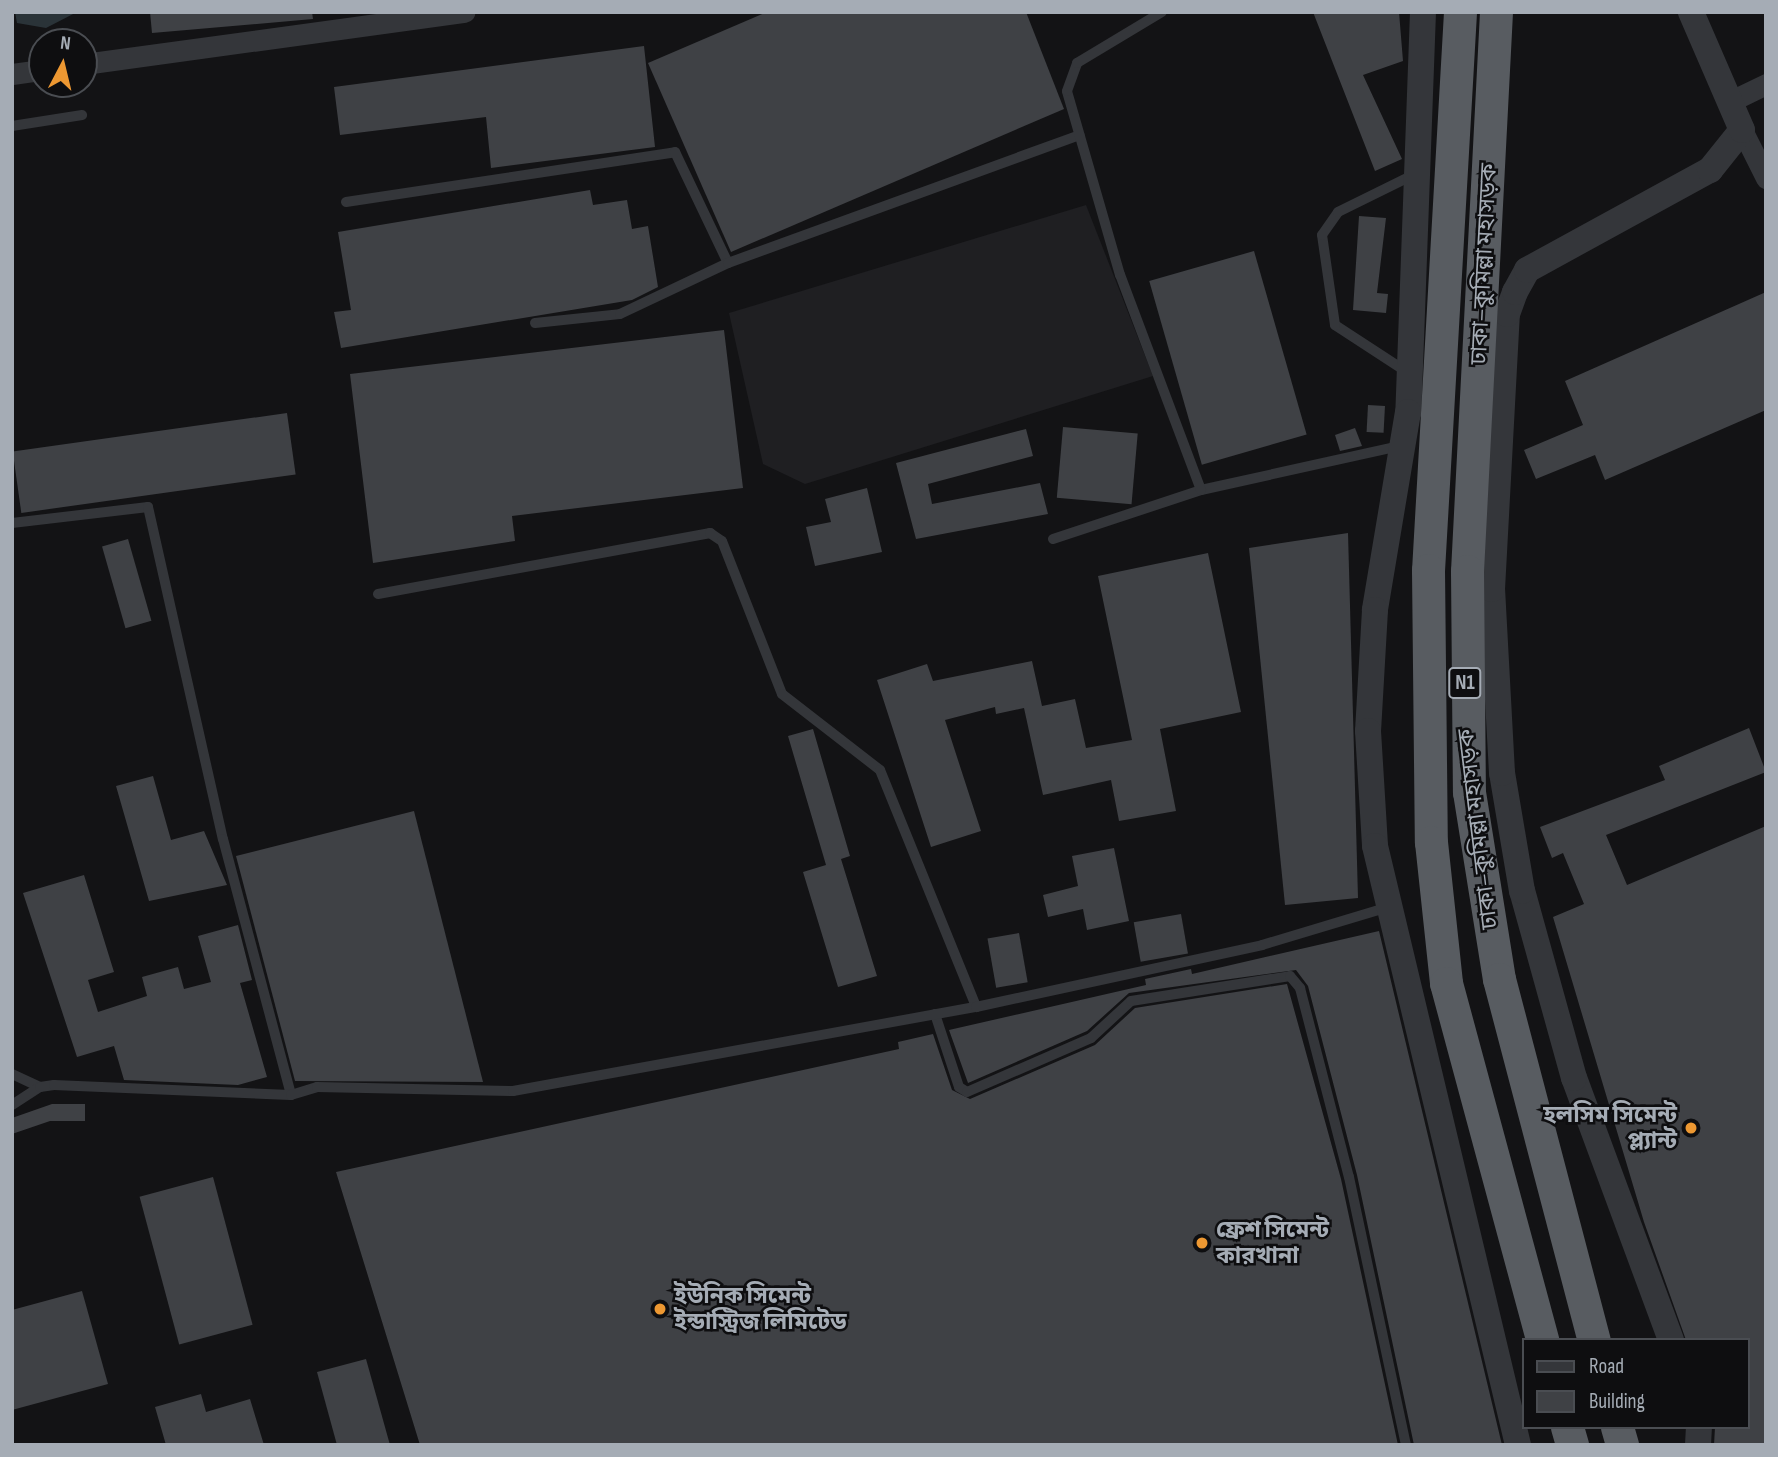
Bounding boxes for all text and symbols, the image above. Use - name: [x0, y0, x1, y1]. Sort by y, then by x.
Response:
- north arrow: [28, 28, 98, 98]
- text: N: [59, 32, 72, 56]
- street label: ঢাকা–কুমিল্লা মহাসড়ক: [1465, 163, 1503, 365]
- road number: N1: [1448, 666, 1482, 700]
- street label: ঢাকা–কুমিল্লা মহাসড়ক: [1452, 727, 1504, 931]
- place label: হলসিম সিমেন্ট প্ল্যান্ট: [1543, 1101, 1677, 1155]
- marker: হলসিম সিমেন্ট প্ল্যান্ট: [1683, 1120, 1699, 1136]
- place label: ফ্রেশ সিমেন্ট কারখানা: [1216, 1216, 1329, 1270]
- marker: ফ্রেশ সিমেন্ট কারখানা: [1194, 1235, 1210, 1251]
- place label: ইউনিক সিমেন্ট ইন্ডাস্ট্রিজ লিমিটেড: [674, 1282, 847, 1336]
- marker: ইউনিক সিমেন্ট ইন্ডাস্ট্রিজ লিমিটেড: [652, 1301, 668, 1317]
- legend: [1522, 1338, 1750, 1429]
- text: Road: [1589, 1354, 1624, 1379]
- text: Building: [1589, 1389, 1645, 1414]

